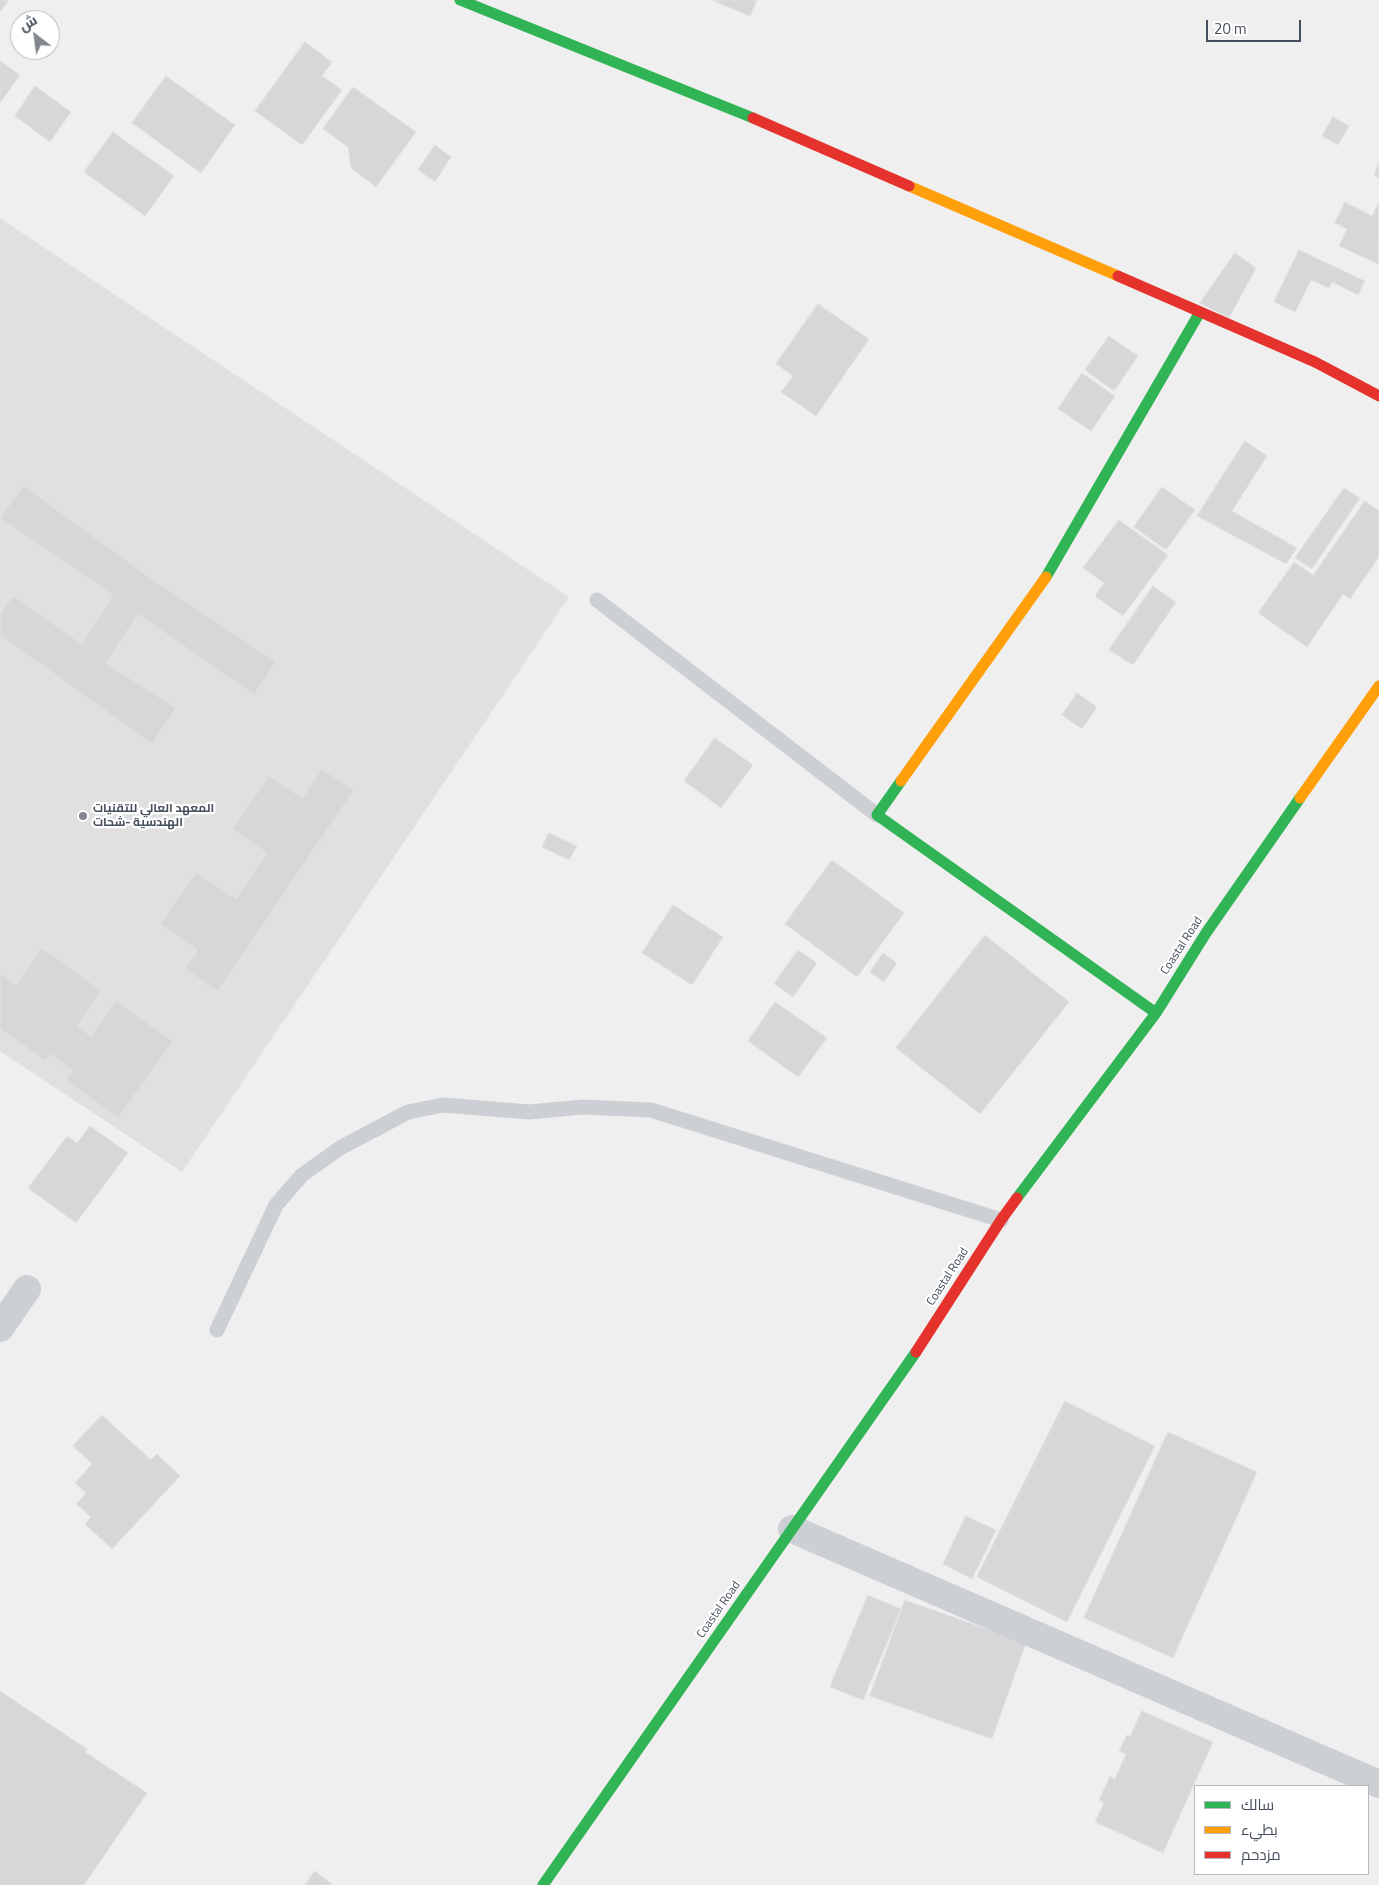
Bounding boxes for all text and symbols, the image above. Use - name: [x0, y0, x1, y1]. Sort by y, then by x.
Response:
- text: ش: [15, 9, 41, 36]
- north arrow: [10, 10, 60, 60]
- scale bar: [1209, 10, 1304, 42]
- text: 20 m: [1214, 17, 1247, 40]
- place label: المعهد العالي للتقنيات الهندسية -شحات: [93, 802, 214, 830]
- marker: المعهد العالي للتقنيات الهندسية -شحات: [77, 810, 89, 822]
- street label: Coastal Road: [1158, 914, 1206, 978]
- street label: Coastal Road: [924, 1245, 972, 1309]
- street label: Coastal Road: [694, 1579, 744, 1641]
- legend: [1194, 1785, 1369, 1875]
- text: سالك: [1241, 1793, 1274, 1816]
- text: بطيء: [1241, 1818, 1278, 1841]
- text: مزدحم: [1241, 1843, 1281, 1866]

